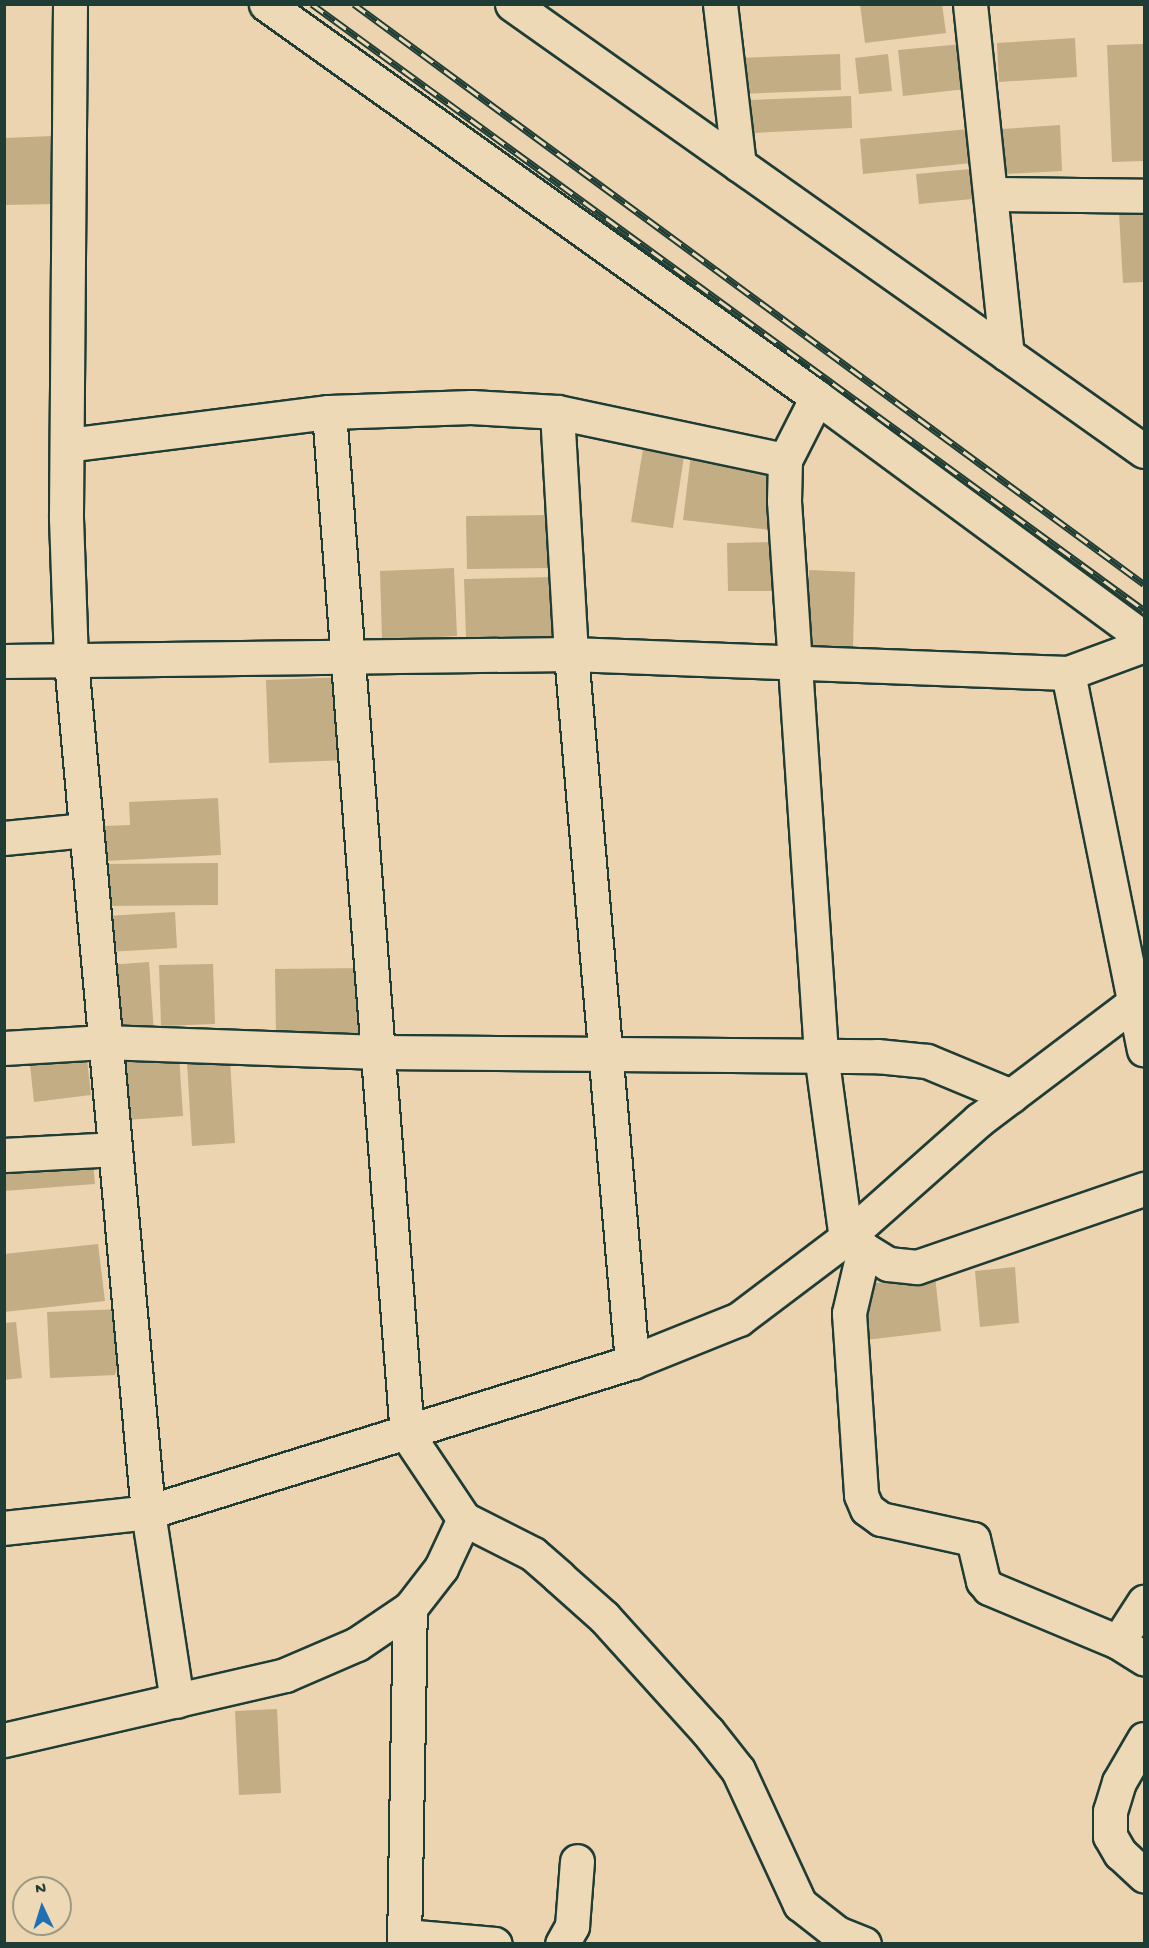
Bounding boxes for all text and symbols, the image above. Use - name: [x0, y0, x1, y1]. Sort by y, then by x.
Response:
- north arrow: [12, 1876, 72, 1936]
- text: N: [35, 1880, 47, 1899]

